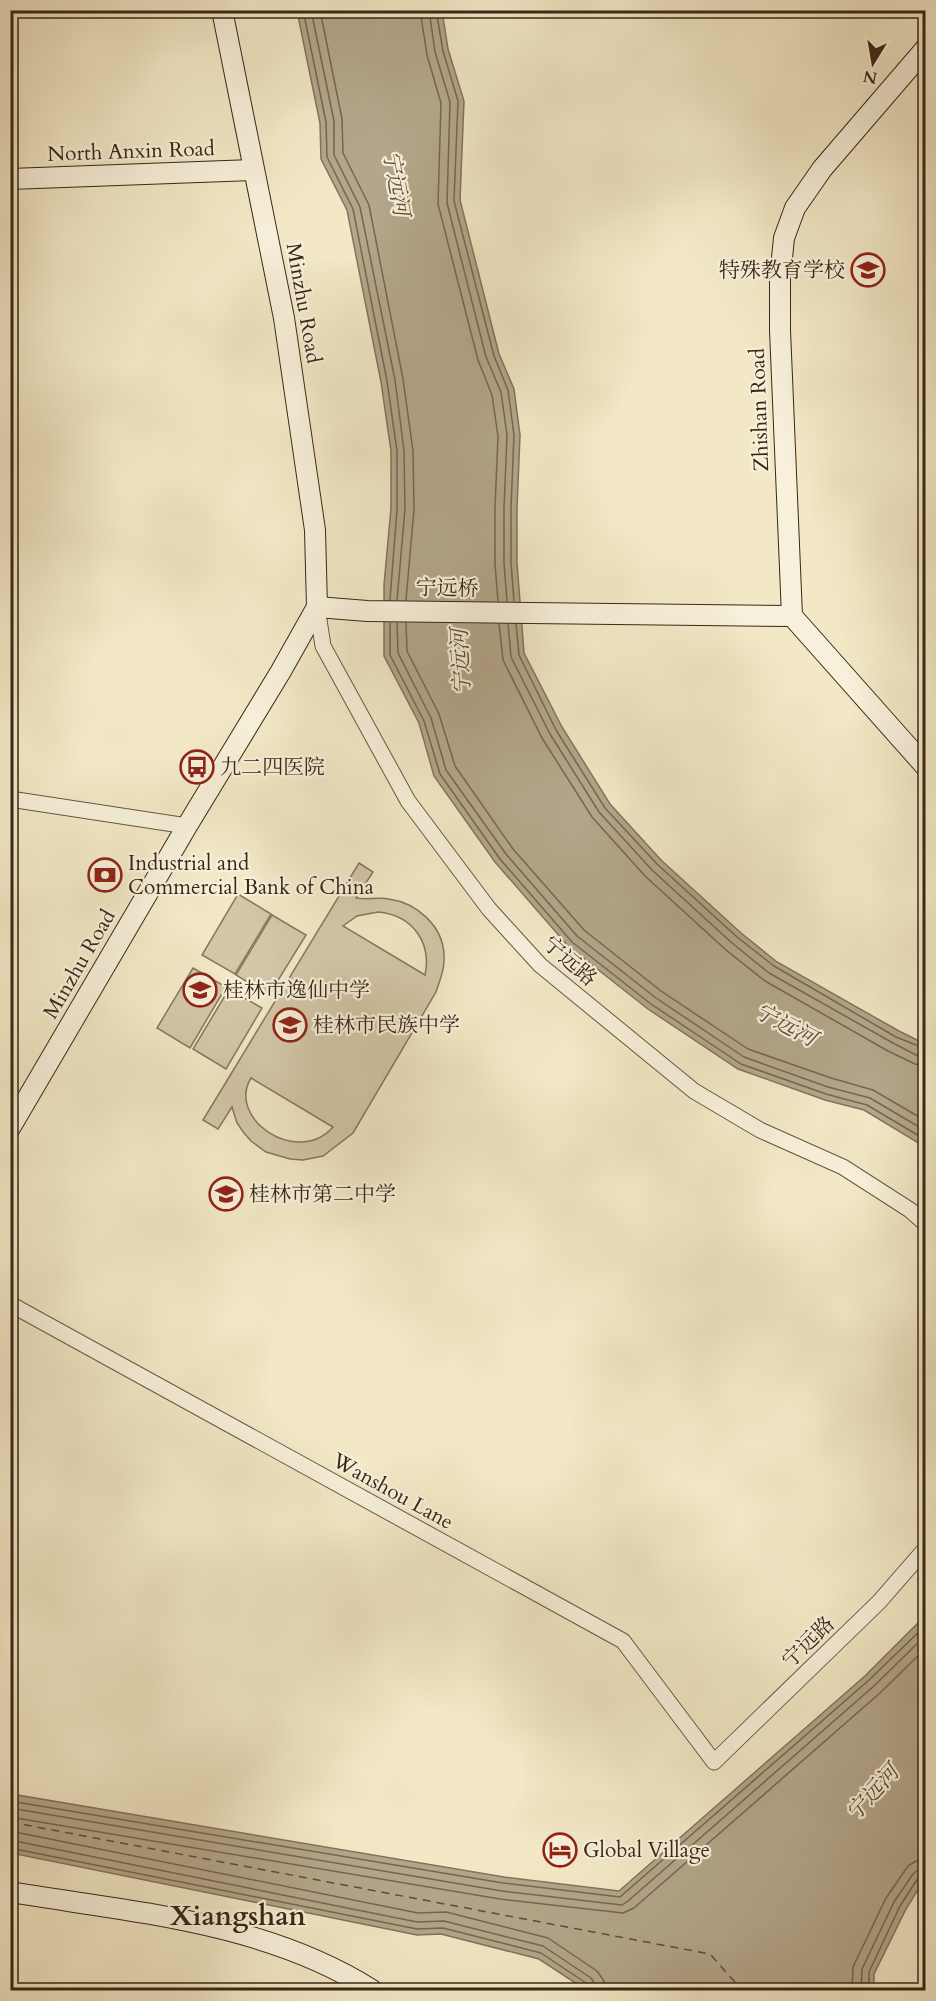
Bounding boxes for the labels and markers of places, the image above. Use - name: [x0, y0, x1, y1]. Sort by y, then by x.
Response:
- school or university icon: 特殊教育学校: [850, 252, 886, 288]
- place label: 特殊教育学校: [719, 256, 845, 285]
- bus stop icon: 九二四医院: [179, 749, 215, 785]
- place label: 九二四医院: [220, 753, 325, 782]
- place label: Industrial and Commercial Bank of China: [128, 849, 374, 902]
- bank icon: Industrial and Commercial Bank of China: [87, 857, 123, 893]
- school or university icon: 桂林市逸仙中学: [182, 972, 218, 1008]
- place label: 桂林市逸仙中学: [223, 976, 370, 1005]
- school or university icon: 桂林市民族中学: [272, 1007, 308, 1043]
- place label: 桂林市民族中学: [313, 1011, 460, 1040]
- school or university icon: 桂林市第二中学: [208, 1176, 244, 1212]
- place label: 桂林市第二中学: [249, 1180, 396, 1209]
- hotel icon: Global Village: [542, 1832, 578, 1868]
- place label: Global Village: [583, 1836, 710, 1865]

